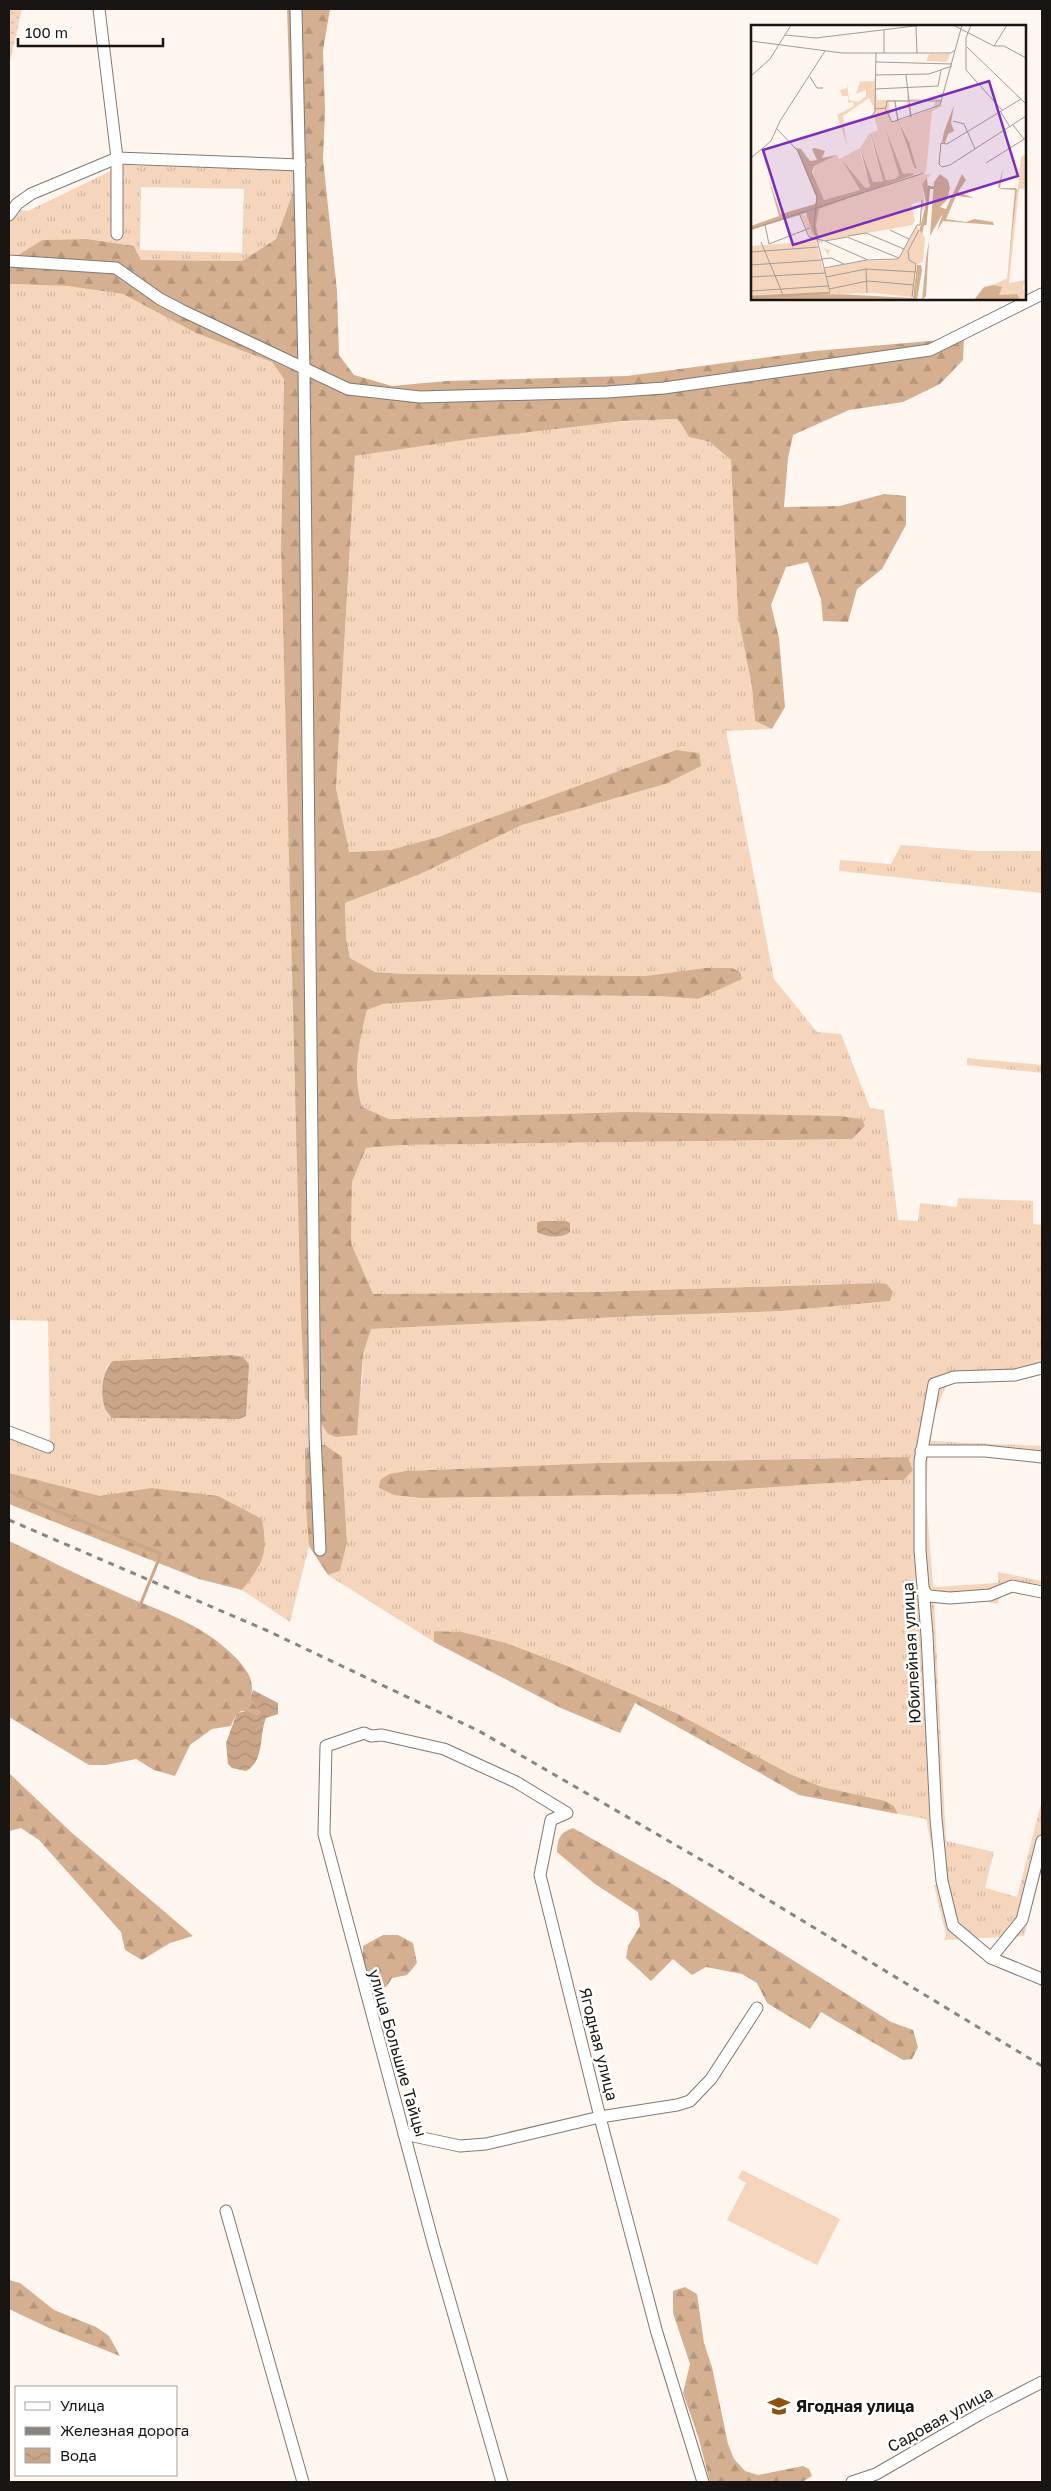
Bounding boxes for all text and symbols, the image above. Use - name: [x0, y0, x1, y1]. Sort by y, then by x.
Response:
- scale bar: [18, 15, 162, 47]
- text: 100 m: [25, 23, 68, 41]
- inset map: [751, 25, 1026, 300]
- street label: Юбилейная улица: [897, 1582, 925, 1724]
- street label: улица Большие Тайцы: [364, 1967, 432, 2139]
- street label: Ягодная улица: [575, 1985, 623, 2103]
- street label: Садовая улица: [884, 2382, 996, 2456]
- legend: [15, 2386, 178, 2476]
- school or university icon: Ягодная улица: [766, 2393, 792, 2419]
- text: Улица: [60, 2396, 105, 2414]
- place label: Ягодная улица: [796, 2396, 914, 2416]
- text: Железная дорога: [60, 2421, 189, 2439]
- text: Вода: [60, 2446, 97, 2464]

